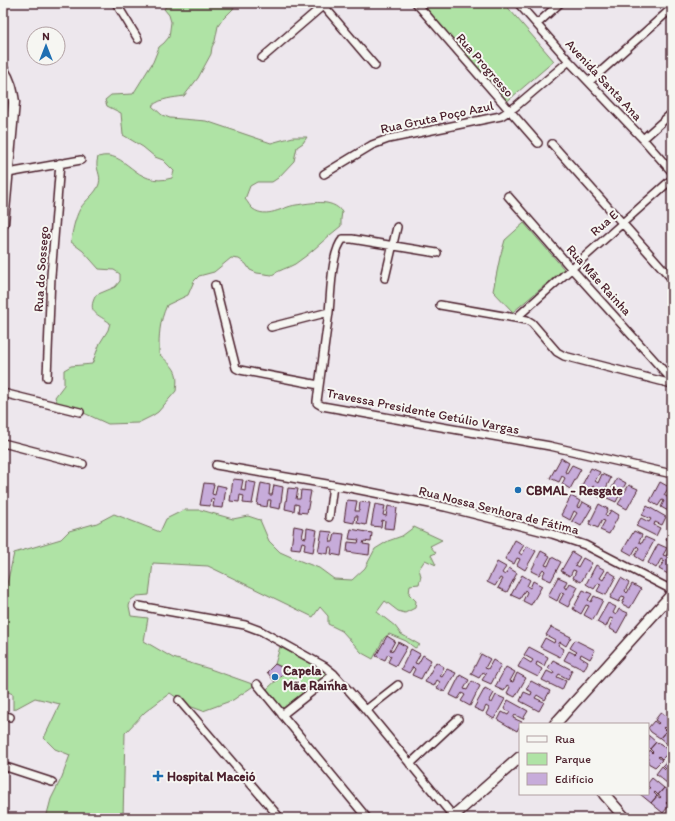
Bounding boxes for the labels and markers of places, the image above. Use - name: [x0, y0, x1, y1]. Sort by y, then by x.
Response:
- place label: CBMAL - Resgate: [526, 483, 623, 499]
- marker: CBMAL - Resgate: [513, 485, 523, 495]
- place label: Capela Mãe Rainha: [283, 663, 348, 693]
- marker: Capela Mãe Rainha: [270, 672, 280, 682]
- place label: Hospital Maceió: [167, 769, 256, 785]
- marker: Hospital Maceió: [152, 770, 164, 782]

